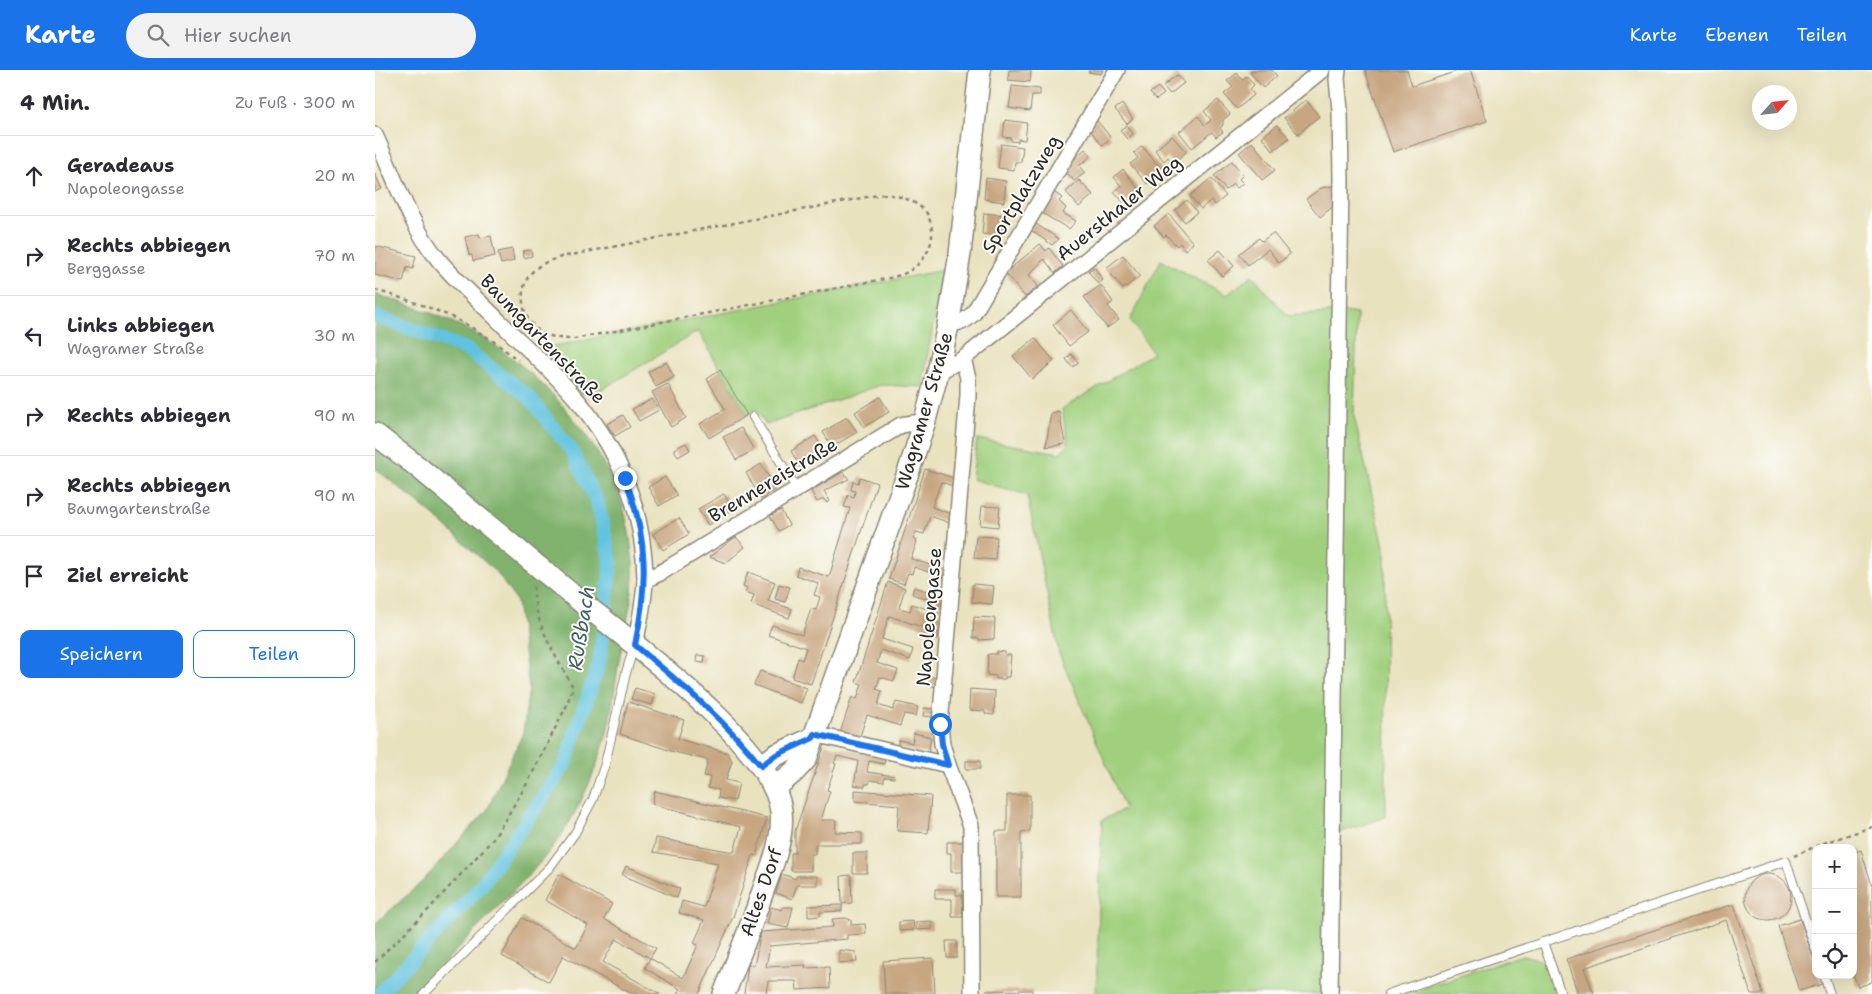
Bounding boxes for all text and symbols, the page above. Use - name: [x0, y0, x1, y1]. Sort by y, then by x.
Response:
- search box: [126, 13, 476, 58]
- text: Karte: [25, 19, 96, 51]
- icon: search: [144, 21, 172, 49]
- text: Hier suchen: [184, 23, 291, 48]
- text: Karte: [1630, 23, 1677, 47]
- text: Ebenen: [1705, 23, 1769, 47]
- text: Teilen: [1797, 23, 1847, 47]
- north arrow: [1752, 85, 1797, 130]
- text: 4 Min.: [20, 89, 90, 117]
- text: Zu Fuß · 300 m: [235, 92, 355, 113]
- street label: Sportplatzweg: [976, 130, 1066, 258]
- street label: Auersthaler Weg: [1051, 150, 1187, 266]
- text: Geradeaus: [67, 153, 174, 178]
- icon: ahead: [20, 162, 48, 190]
- text: 20 m: [314, 165, 355, 186]
- text: Napoleongasse: [67, 178, 185, 199]
- text: Rechts abbiegen: [67, 233, 231, 258]
- icon: right: [20, 242, 48, 270]
- text: 70 m: [314, 245, 355, 266]
- text: Berggasse: [67, 258, 146, 279]
- street label: Baumgartenstraße: [475, 269, 611, 409]
- text: Links abbiegen: [67, 313, 214, 338]
- icon: left: [20, 322, 48, 350]
- text: 30 m: [314, 325, 355, 346]
- street label: Wagramer Straße: [889, 329, 959, 493]
- text: Wagramer Straße: [67, 338, 205, 359]
- icon: right: [20, 402, 48, 430]
- text: Rechts abbiegen: [67, 403, 231, 428]
- text: 90 m: [314, 405, 355, 426]
- street label: Brennereistraße: [704, 432, 842, 528]
- route end: [614, 467, 637, 490]
- text: Rechts abbiegen: [67, 473, 231, 498]
- icon: right: [20, 482, 48, 510]
- text: 90 m: [314, 485, 355, 506]
- text: Baumgartenstraße: [67, 498, 211, 519]
- street label: Napoleongasse: [910, 546, 948, 688]
- icon: arrive: [20, 562, 48, 590]
- text: Ziel erreicht: [67, 563, 188, 588]
- water label: Rußbach: [562, 584, 600, 672]
- button: Speichern: [20, 630, 183, 678]
- button: Teilen: [193, 630, 355, 678]
- route start: [929, 713, 952, 736]
- street label: Altes Dorf: [734, 843, 788, 940]
- map controls: [1812, 844, 1857, 979]
- button: +: [1812, 844, 1857, 889]
- button: −: [1812, 889, 1857, 934]
- button: locate: [1812, 934, 1857, 979]

